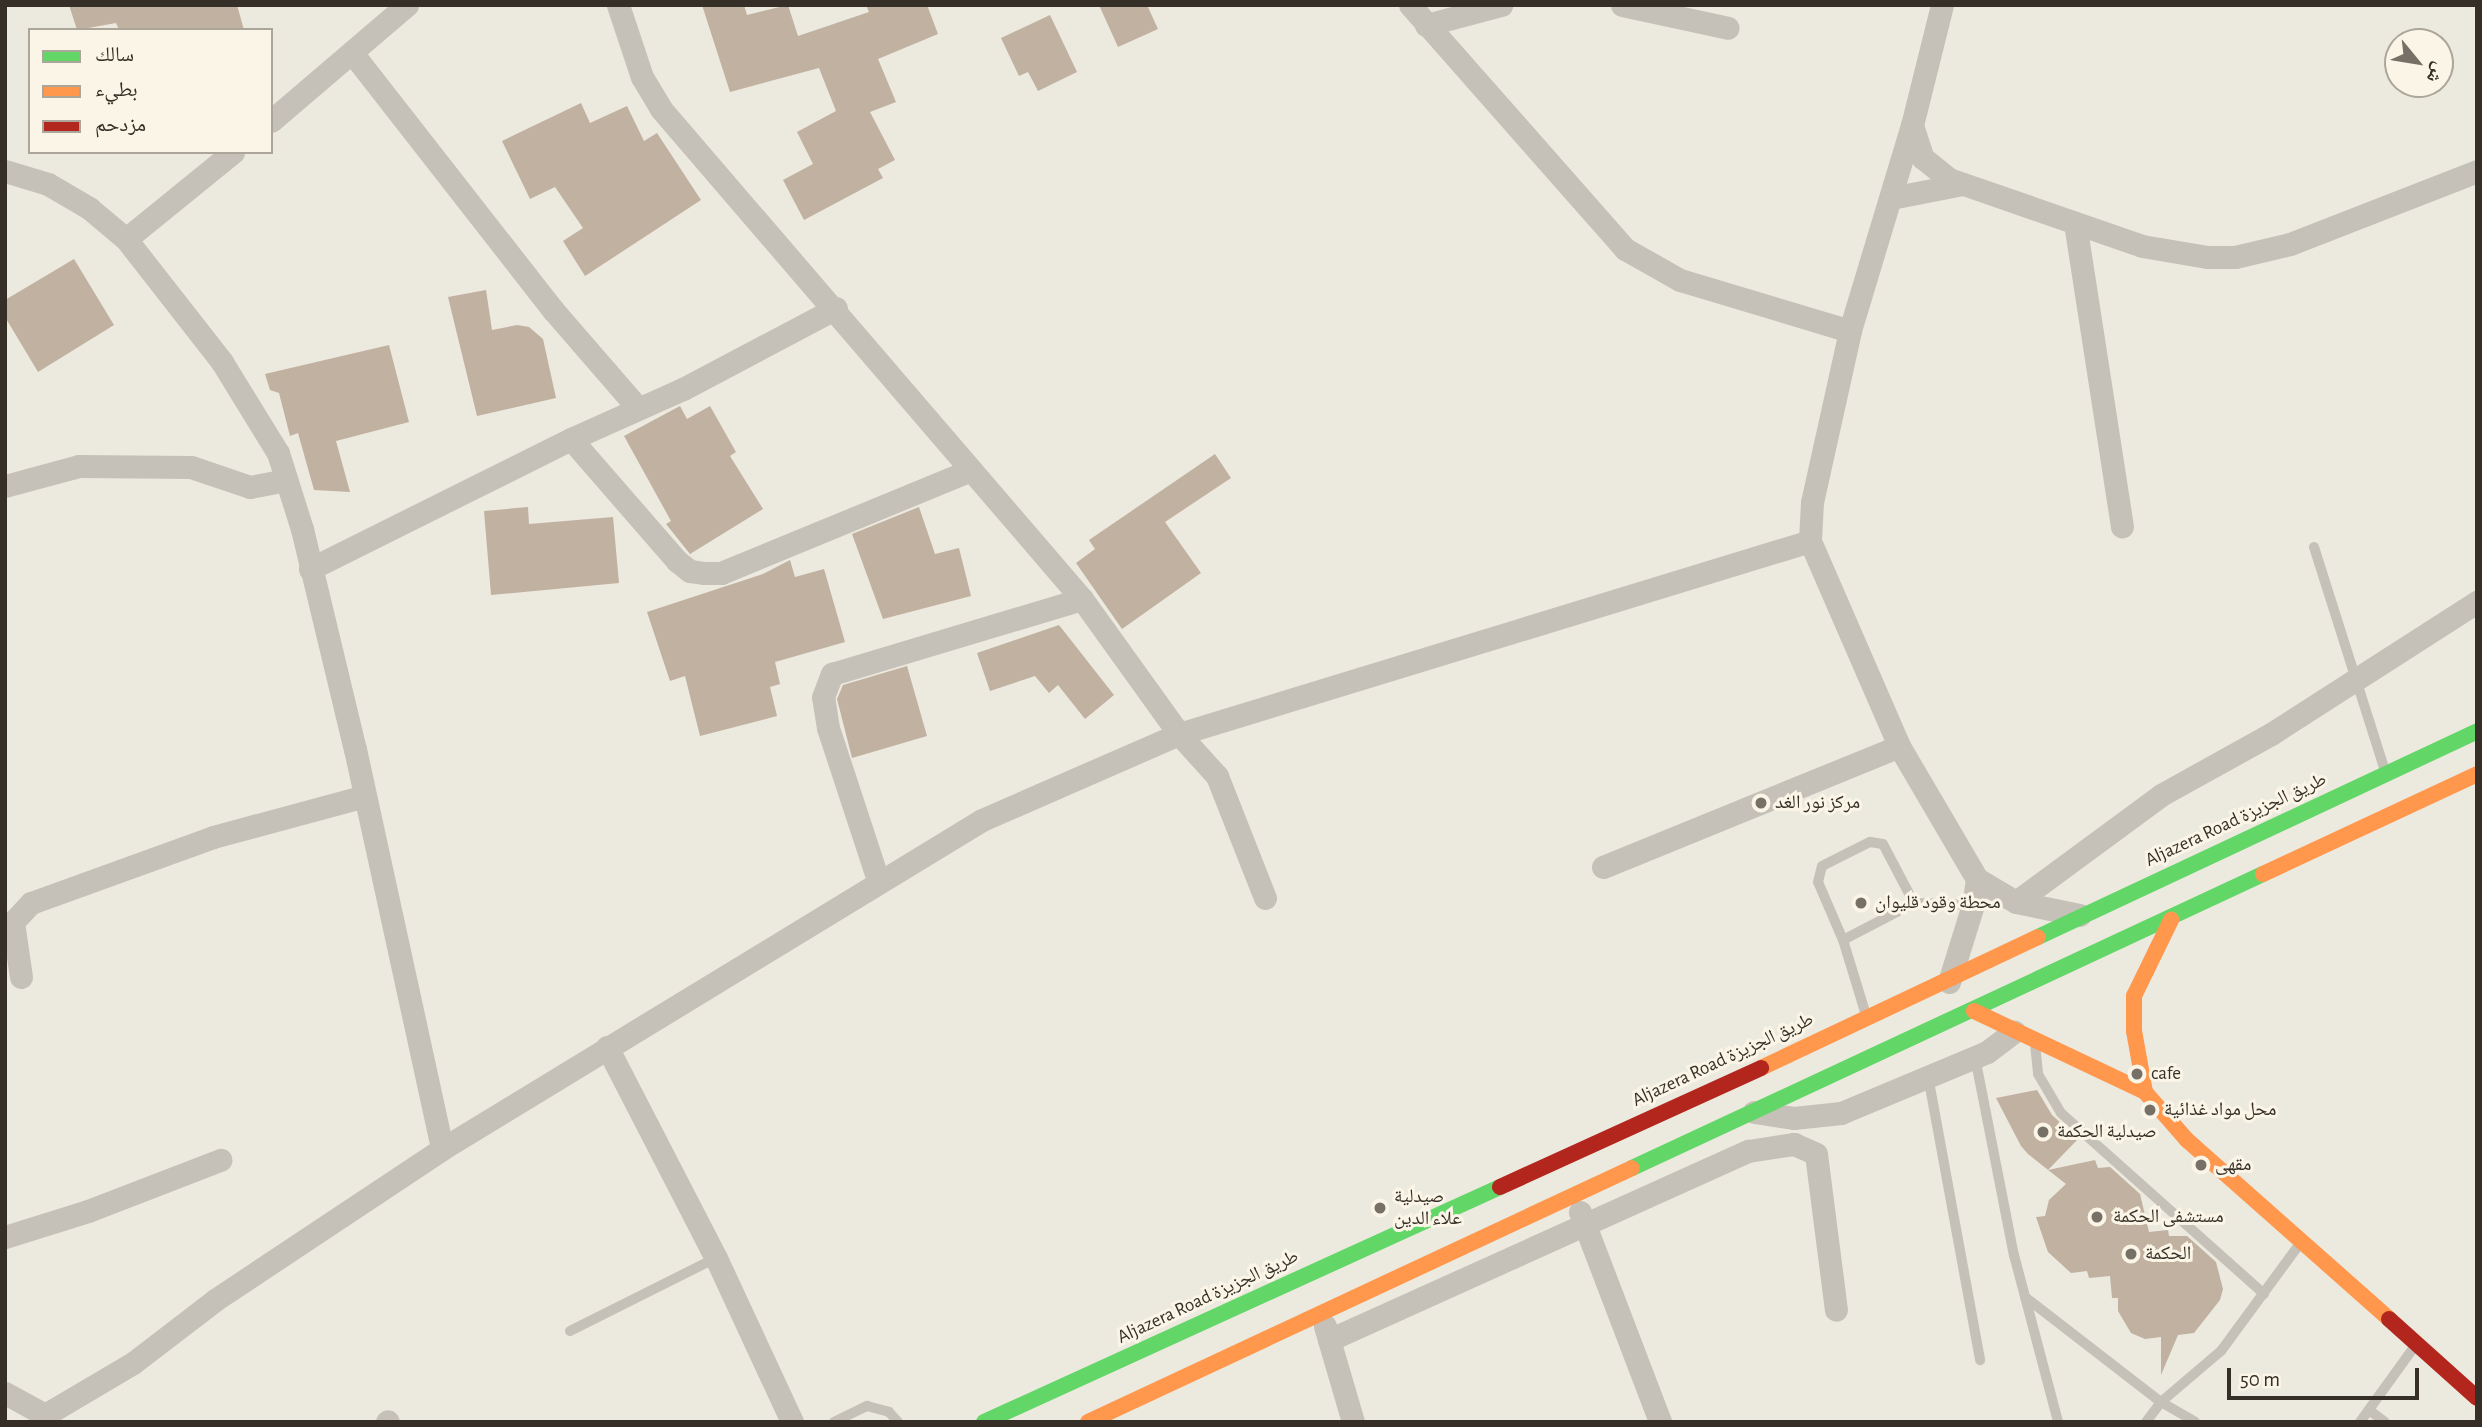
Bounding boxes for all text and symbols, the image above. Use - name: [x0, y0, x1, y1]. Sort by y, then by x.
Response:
- legend: [28, 28, 273, 154]
- north arrow: [2384, 28, 2454, 98]
- text: سالك: [95, 44, 134, 65]
- text: ش: [2423, 59, 2449, 86]
- text: بطيء: [95, 79, 138, 100]
- text: مزدحم: [95, 114, 146, 135]
- street label: Aljazera Road طريق الجزيزة: [2142, 768, 2330, 872]
- place label: مركز نور الغد: [1775, 792, 1860, 814]
- marker: مركز نور الغد: [1753, 795, 1769, 811]
- place label: محطة وقود قليوان: [1875, 892, 2001, 914]
- marker: محطة وقود قليوان: [1853, 895, 1869, 911]
- street label: Aljazera Road طريق الجزيزة: [1629, 1008, 1817, 1112]
- place label: cafe: [2151, 1063, 2181, 1085]
- marker: cafe: [2129, 1066, 2145, 1082]
- place label: محل مواد غذائية: [2164, 1099, 2277, 1121]
- marker: محل مواد غذائية: [2142, 1102, 2158, 1118]
- place label: صيدلية الحكمة: [2057, 1121, 2157, 1143]
- marker: صيدلية الحكمة: [2035, 1124, 2051, 1140]
- place label: مقهى: [2215, 1154, 2251, 1176]
- marker: مقهى: [2193, 1157, 2209, 1173]
- place label: صيدلية علاء الدين: [1394, 1186, 1462, 1230]
- marker: صيدلية علاء الدين: [1372, 1200, 1388, 1216]
- place label: مستشفى الحكمة: [2113, 1206, 2224, 1228]
- marker: مستشفى الحكمة: [2087, 1207, 2107, 1227]
- place label: الحكمة: [2145, 1243, 2191, 1265]
- street label: Aljazera Road طريق الجزيزة: [1114, 1245, 1302, 1349]
- marker: الحكمة: [2123, 1246, 2139, 1262]
- scale bar: [2230, 1354, 2422, 1398]
- text: 50 m: [2240, 1369, 2280, 1390]

